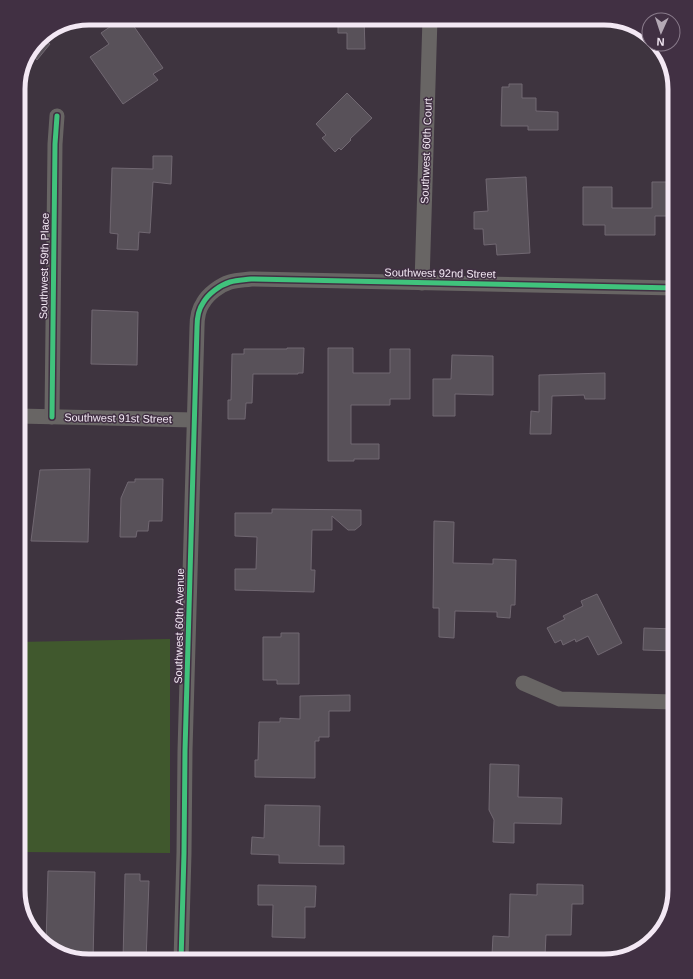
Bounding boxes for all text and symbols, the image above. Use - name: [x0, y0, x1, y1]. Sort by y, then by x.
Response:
- north arrow: [641, 12, 681, 52]
- text: N: [656, 36, 665, 48]
- street label: Southwest 60th Court: [418, 98, 434, 204]
- street label: Southwest 59th Place: [37, 213, 51, 319]
- street label: Southwest 92nd Street: [384, 266, 496, 280]
- street label: Southwest 91st Street: [64, 411, 172, 425]
- street label: Southwest 60th Avenue: [172, 568, 186, 684]

